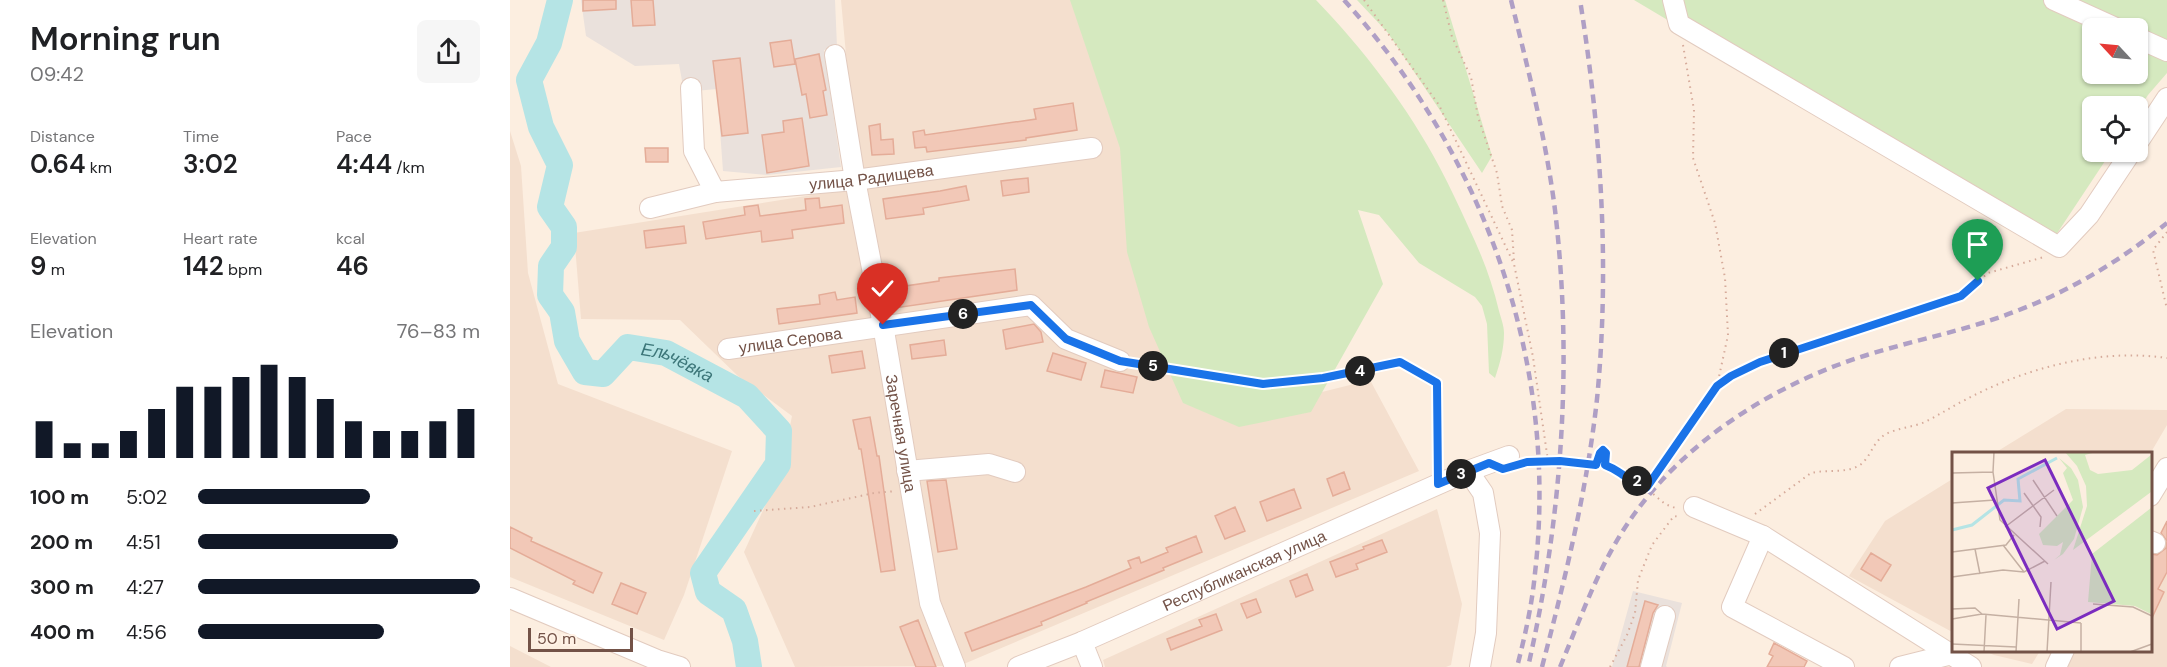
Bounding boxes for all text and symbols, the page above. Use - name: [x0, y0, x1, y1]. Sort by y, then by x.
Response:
- text: Morning run: [30, 17, 221, 60]
- north arrow: [2082, 18, 2148, 84]
- map controls: [2082, 18, 2148, 162]
- button: share: [417, 20, 480, 83]
- text: 09:42: [30, 61, 84, 87]
- button: locate: [2082, 96, 2148, 162]
- text: Distance: [30, 126, 95, 147]
- text: Time: [183, 126, 219, 147]
- text: Pace: [336, 126, 372, 147]
- text: 0.64: [30, 147, 86, 181]
- text: 3:02: [183, 147, 238, 181]
- text: 4:44: [336, 147, 392, 181]
- text: km: [86, 157, 112, 178]
- text: /km: [392, 157, 425, 178]
- street label: улица Радищева: [808, 159, 935, 194]
- pin: [1952, 219, 2003, 281]
- text: Elevation: [30, 228, 97, 249]
- text: Heart rate: [183, 228, 258, 249]
- text: kcal: [336, 228, 365, 249]
- icon: arrive: [1961, 228, 1994, 261]
- text: 9: [30, 249, 46, 283]
- text: 142: [183, 249, 224, 283]
- text: 46: [336, 249, 369, 283]
- text: m: [46, 259, 65, 280]
- text: bpm: [224, 259, 262, 280]
- pin: [857, 263, 908, 325]
- icon: check: [866, 272, 899, 305]
- pin: 6: [948, 299, 978, 329]
- text: 6: [958, 303, 968, 324]
- text: Elevation: [30, 318, 113, 344]
- text: 76–83 m: [397, 318, 480, 344]
- street label: улица Серова: [737, 322, 843, 358]
- water label: Ельчёвка: [639, 337, 718, 388]
- pin: 1: [1769, 338, 1799, 368]
- text: 1: [1781, 342, 1787, 363]
- pin: 5: [1138, 351, 1168, 381]
- text: 5: [1148, 355, 1158, 376]
- pin: 4: [1345, 356, 1375, 386]
- text: 4: [1355, 360, 1365, 381]
- street label: Заречная улица: [881, 373, 922, 494]
- inset map: [1952, 452, 2152, 652]
- pin: 3: [1446, 459, 1476, 489]
- text: 3: [1456, 463, 1466, 484]
- pin: 2: [1622, 466, 1652, 496]
- text: 2: [1632, 470, 1642, 491]
- text: 100 m: [30, 484, 89, 510]
- text: 5:02: [126, 484, 167, 510]
- street label: Республиканская улица: [1159, 525, 1329, 616]
- text: 200 m: [30, 529, 93, 555]
- text: 4:51: [126, 529, 161, 555]
- text: 300 m: [30, 574, 94, 600]
- text: 4:27: [126, 574, 164, 600]
- text: 400 m: [30, 619, 95, 645]
- text: 4:56: [126, 619, 167, 645]
- scale bar: [528, 625, 633, 652]
- text: 50 m: [537, 628, 576, 649]

